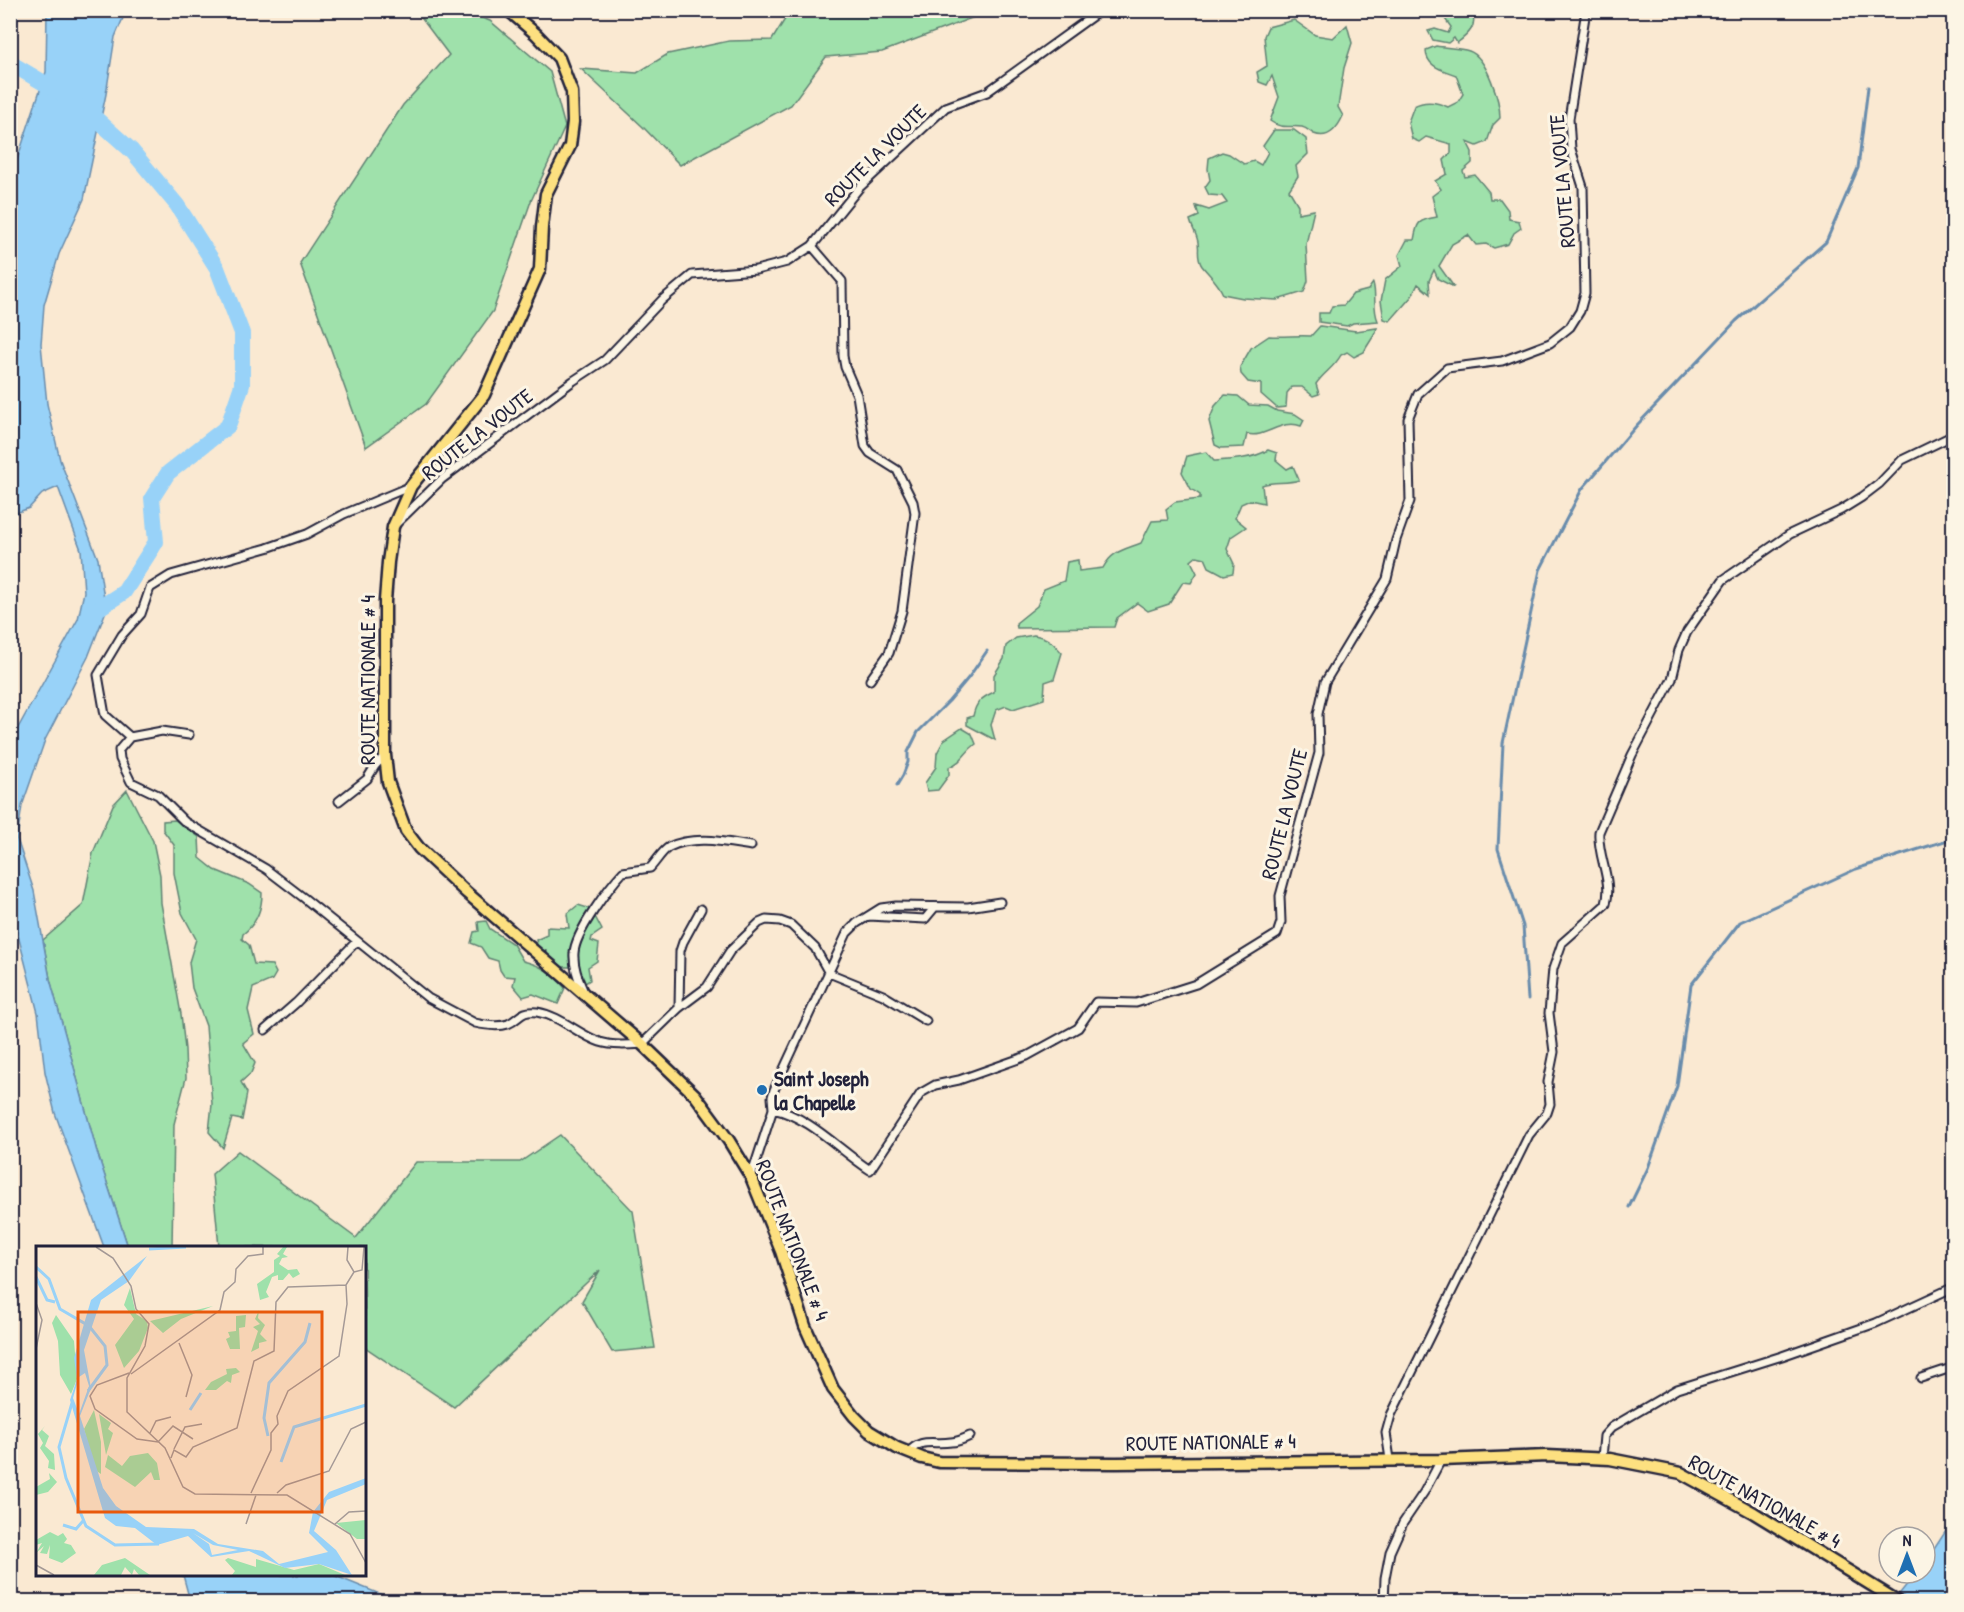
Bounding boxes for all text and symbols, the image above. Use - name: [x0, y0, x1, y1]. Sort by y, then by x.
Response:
- street label: ROUTE LA VOUTE: [817, 97, 933, 213]
- street label: ROUTE LA VOUTE: [1542, 113, 1582, 249]
- street label: ROUTE LA VOUTE: [415, 381, 539, 487]
- street label: ROUTE NATIONALE # 4: [353, 595, 382, 765]
- street label: ROUTE LA VOUTE: [1254, 746, 1314, 882]
- place label: Saint Joseph la Chapelle: [774, 1064, 869, 1118]
- marker: Saint Joseph la Chapelle: [755, 1083, 769, 1097]
- street label: ROUTE NATIONALE # 4: [749, 1155, 837, 1325]
- inset map: [36, 1246, 366, 1576]
- street label: ROUTE NATIONALE # 4: [1126, 1426, 1296, 1458]
- street label: ROUTE NATIONALE # 4: [1684, 1447, 1847, 1555]
- north arrow: [1877, 1525, 1937, 1585]
- text: N: [1903, 1529, 1912, 1551]

